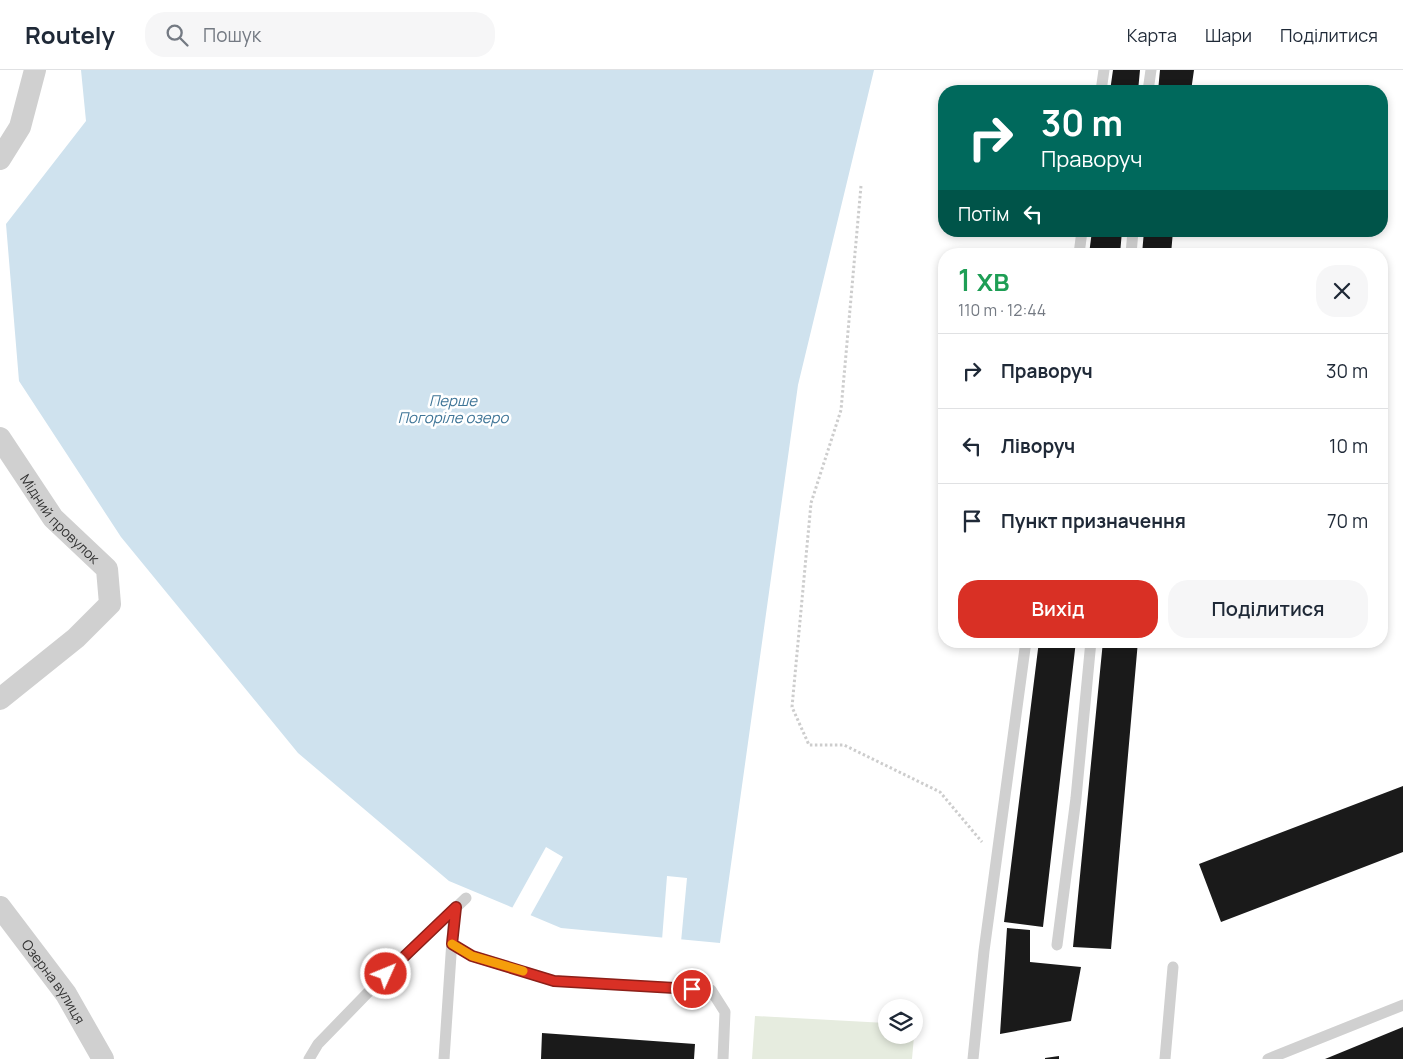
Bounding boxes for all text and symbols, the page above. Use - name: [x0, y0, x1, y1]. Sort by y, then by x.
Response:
- search box: [145, 12, 495, 57]
- text: Routely: [25, 18, 115, 51]
- icon: search: [163, 21, 191, 49]
- text: Пошук: [203, 22, 261, 48]
- text: Карта: [1127, 23, 1177, 47]
- text: Шари: [1205, 23, 1252, 47]
- text: Поділитися: [1280, 23, 1378, 47]
- text: 30 m: [1041, 99, 1123, 147]
- icon: right: [958, 105, 1023, 170]
- text: Праворуч: [1041, 144, 1142, 174]
- icon: left: [1019, 200, 1047, 228]
- text: Потім: [958, 201, 1009, 227]
- text: 1 хв: [958, 259, 1010, 300]
- button: close: [1316, 265, 1368, 317]
- text: 110 m · 12:44: [958, 299, 1046, 321]
- icon: right: [958, 357, 986, 385]
- text: Праворуч: [1001, 358, 1093, 384]
- text: 30 m: [1326, 358, 1368, 384]
- water label: Перше Погоріле озеро: [398, 390, 509, 428]
- icon: left: [958, 432, 986, 460]
- text: Ліворуч: [1001, 433, 1075, 459]
- text: 10 m: [1329, 433, 1368, 459]
- street label: Мідний провулок: [17, 470, 105, 568]
- icon: arrive: [958, 507, 986, 535]
- text: Пункт призначення: [1001, 508, 1186, 534]
- text: 70 m: [1327, 508, 1368, 534]
- button: Вихід: [958, 580, 1158, 638]
- button: Поділитися: [1168, 580, 1368, 638]
- street label: Озерна вулиця: [18, 935, 90, 1027]
- position arrow: [359, 947, 411, 999]
- pin: [671, 968, 713, 1010]
- icon: arrive: [678, 975, 706, 1003]
- map controls: [878, 999, 923, 1044]
- button: layers: [878, 999, 923, 1044]

